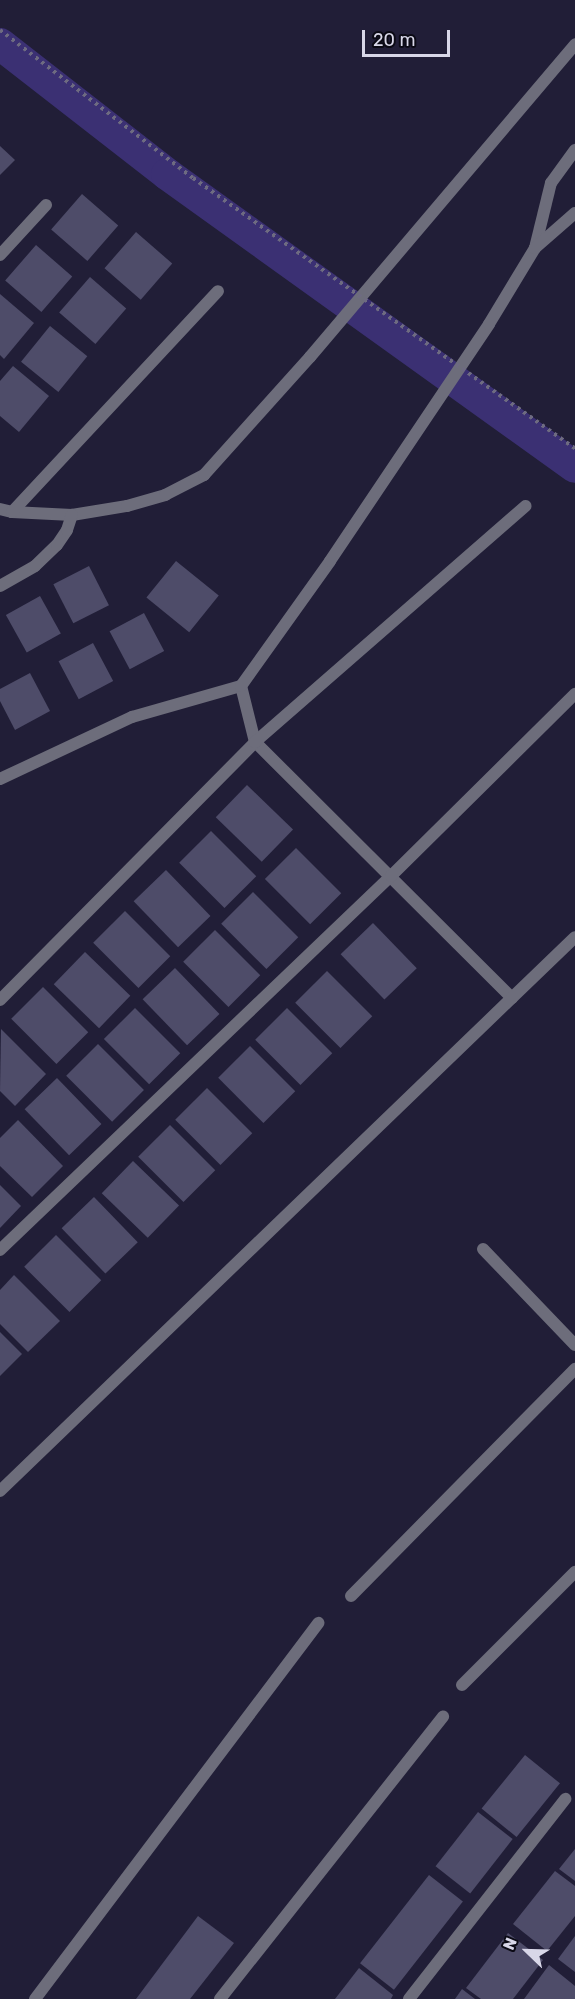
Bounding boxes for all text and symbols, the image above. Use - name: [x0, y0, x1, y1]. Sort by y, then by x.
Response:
- scale bar: [365, 18, 454, 56]
- text: 20 m: [373, 29, 415, 51]
- north arrow: [497, 1921, 557, 1981]
- text: N: [499, 1935, 521, 1953]

